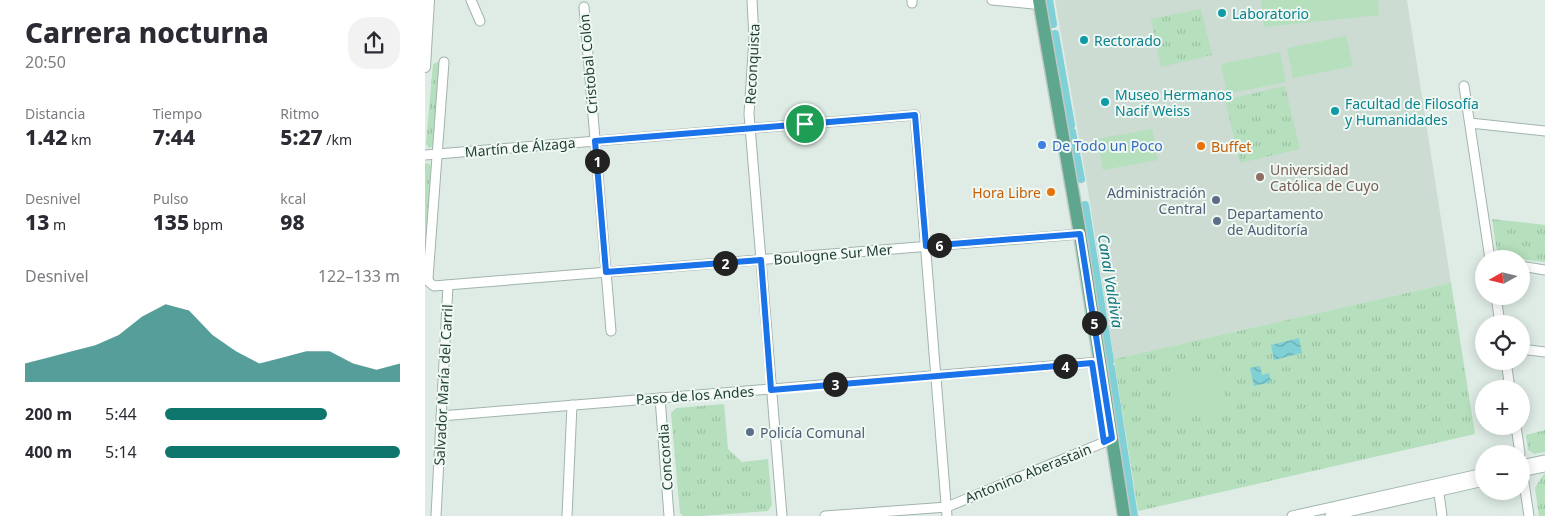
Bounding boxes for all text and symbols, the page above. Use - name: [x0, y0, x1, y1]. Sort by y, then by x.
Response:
- place label: Laboratorio: [1232, 4, 1309, 23]
- marker: Laboratorio: [1216, 7, 1228, 19]
- text: Carrera nocturna: [25, 13, 269, 51]
- street label: Cristobal Colón: [574, 13, 602, 115]
- button: share: [348, 17, 400, 69]
- street label: Reconquista: [740, 23, 764, 105]
- place label: Rectorado: [1094, 31, 1161, 50]
- marker: Rectorado: [1078, 34, 1090, 46]
- text: 20:50: [25, 51, 66, 73]
- place label: Museo Hermanos Nacif Weiss: [1115, 85, 1232, 120]
- place label: Facultad de Filosofía y Humanidades: [1345, 94, 1479, 129]
- marker: Museo Hermanos Nacif Weiss: [1099, 96, 1111, 108]
- pin: [784, 103, 826, 145]
- text: Distancia: [25, 104, 85, 123]
- text: Tiempo: [153, 104, 202, 123]
- text: Ritmo: [280, 104, 319, 123]
- marker: Facultad de Filosofía y Humanidades: [1329, 105, 1341, 117]
- icon: arrive: [791, 110, 819, 138]
- text: 1.42: [25, 123, 67, 151]
- text: 7:44: [153, 123, 195, 151]
- text: 5:27: [280, 123, 323, 151]
- text: km: [67, 130, 92, 149]
- text: /km: [323, 130, 352, 149]
- street label: Martín de Álzaga: [464, 133, 576, 161]
- place label: De Todo un Poco: [1052, 136, 1163, 155]
- place label: Buffet: [1211, 137, 1251, 156]
- marker: De Todo un Poco: [1036, 139, 1048, 151]
- marker: Buffet: [1195, 140, 1207, 152]
- pin: 1: [585, 148, 609, 174]
- text: 1: [593, 152, 602, 171]
- place label: Universidad Católica de Cuyo: [1270, 160, 1379, 195]
- marker: Universidad Católica de Cuyo: [1254, 171, 1266, 183]
- place label: Hora Libre: [972, 183, 1041, 202]
- place label: Administración Central: [1107, 183, 1206, 218]
- marker: Hora Libre: [1045, 186, 1057, 198]
- text: Desnivel: [25, 189, 81, 208]
- text: Pulso: [153, 189, 189, 208]
- text: kcal: [280, 189, 306, 208]
- marker: Administración Central: [1210, 194, 1222, 206]
- place label: Departamento de Auditoría: [1227, 204, 1323, 239]
- text: 13: [25, 208, 49, 236]
- text: 135: [153, 208, 189, 236]
- text: 98: [280, 208, 305, 236]
- text: m: [49, 215, 66, 234]
- text: bpm: [189, 215, 223, 234]
- marker: Departamento de Auditoría: [1211, 215, 1223, 227]
- pin: 6: [927, 232, 951, 258]
- water label: Canal Valdivia: [1094, 233, 1128, 330]
- text: 6: [935, 236, 944, 255]
- street label: Boulogne Sur Mer: [773, 239, 893, 269]
- pin: 2: [713, 250, 737, 276]
- north arrow: [1475, 250, 1530, 305]
- map controls: [1475, 250, 1530, 500]
- text: 2: [721, 254, 730, 273]
- text: Desnivel: [25, 265, 89, 287]
- text: 122–133 m: [318, 265, 400, 287]
- street label: Salvador María del Carril: [429, 304, 457, 466]
- pin: 5: [1081, 310, 1107, 336]
- text: 5: [1090, 314, 1099, 333]
- button: locate: [1475, 315, 1530, 370]
- pin: 4: [1053, 354, 1077, 378]
- text: 4: [1061, 357, 1070, 376]
- pin: 3: [823, 372, 847, 396]
- text: 3: [831, 375, 840, 394]
- button: +: [1475, 380, 1530, 435]
- street label: Paso de los Andes: [635, 381, 755, 409]
- text: 200 m: [25, 403, 72, 425]
- text: 5:44: [105, 403, 137, 425]
- street label: Concordia: [653, 423, 677, 491]
- place label: Policía Comunal: [760, 423, 865, 442]
- marker: Policía Comunal: [744, 426, 756, 438]
- street label: Antonino Aberastain: [962, 439, 1094, 507]
- text: 400 m: [25, 441, 72, 463]
- text: 5:14: [105, 441, 137, 463]
- button: −: [1475, 445, 1530, 500]

